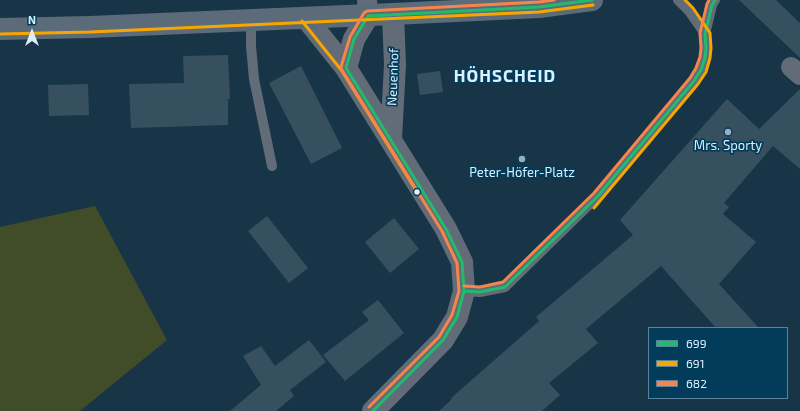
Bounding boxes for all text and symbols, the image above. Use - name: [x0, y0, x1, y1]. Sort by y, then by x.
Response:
- north arrow: [12, 12, 52, 52]
- text: N: [28, 13, 36, 26]
- street label: Neuenhof: [384, 48, 402, 106]
- district label: HÖHSCHEID: [454, 66, 556, 86]
- marker: Mrs. Sporty: [723, 127, 733, 137]
- place label: Mrs. Sporty: [694, 138, 762, 154]
- marker: Peter-Höfer-Platz: [517, 154, 527, 164]
- place label: Peter-Höfer-Platz: [469, 165, 575, 181]
- unlabelled marker: [412, 187, 422, 197]
- legend: [648, 327, 788, 399]
- text: 699: [686, 336, 707, 350]
- text: 691: [686, 356, 705, 370]
- text: 682: [686, 376, 707, 390]

